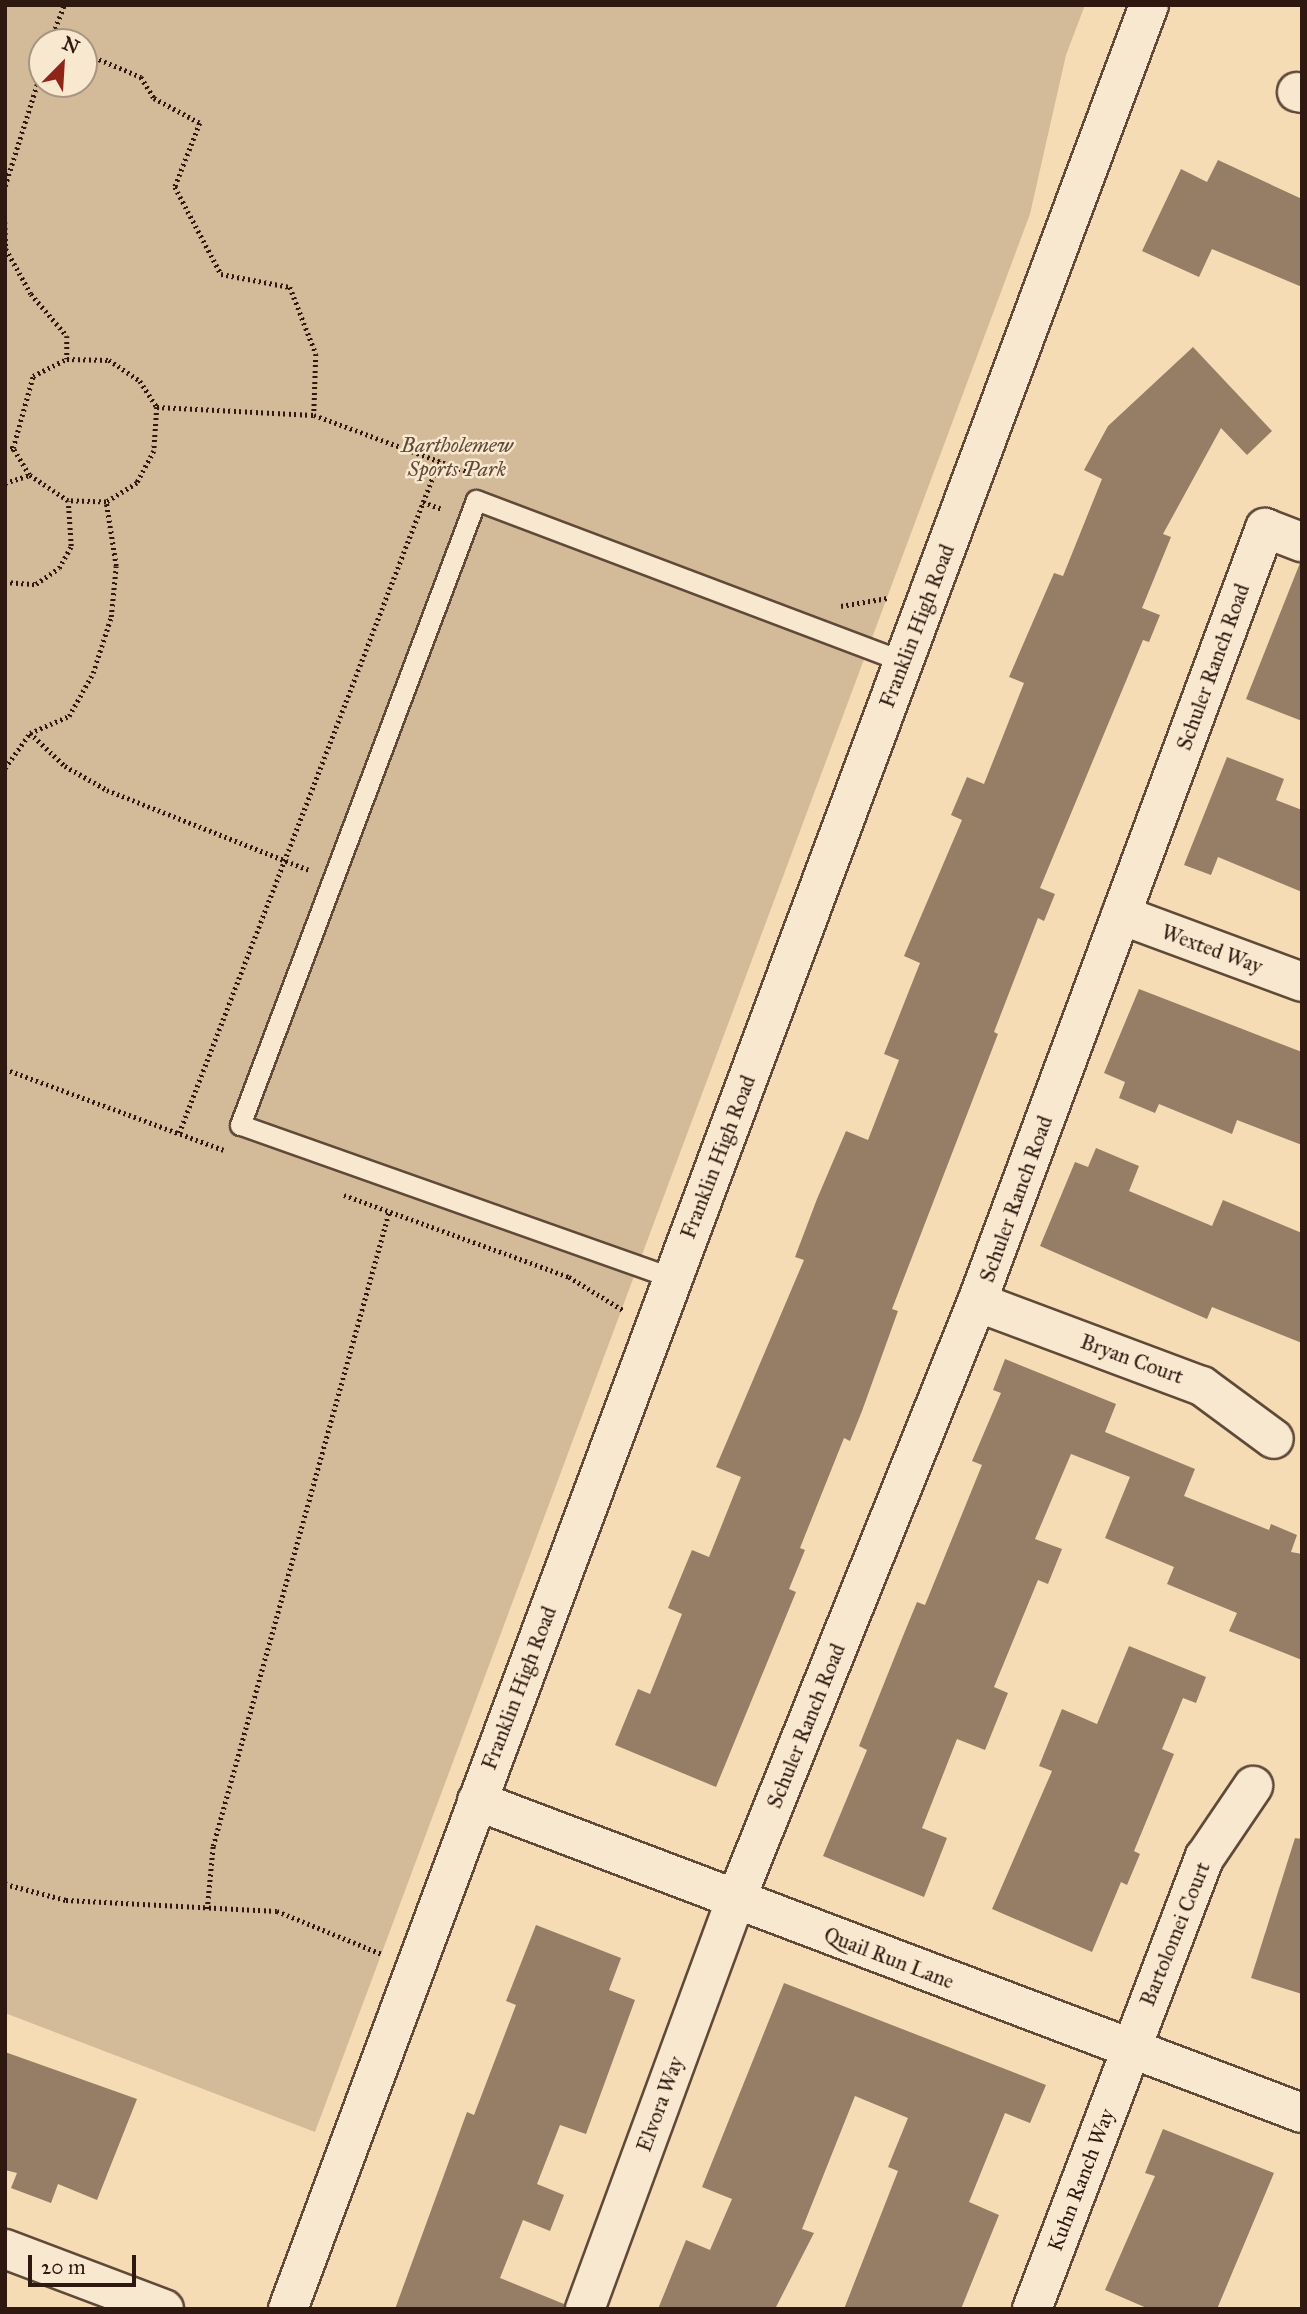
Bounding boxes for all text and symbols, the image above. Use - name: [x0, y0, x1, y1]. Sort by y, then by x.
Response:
- north arrow: [28, 28, 98, 98]
- text: N: [59, 31, 83, 59]
- park label: Bartholemew Sports Park: [401, 432, 513, 482]
- street label: Franklin High Road: [874, 541, 960, 711]
- street label: Schuler Ranch Road: [1171, 580, 1255, 754]
- street label: Wexted Way: [1158, 919, 1266, 979]
- street label: Franklin High Road: [675, 1072, 761, 1242]
- street label: Schuler Ranch Road: [974, 1112, 1058, 1286]
- street label: Bryan Court: [1077, 1329, 1187, 1389]
- street label: Franklin High Road: [476, 1603, 562, 1773]
- street label: Schuler Ranch Road: [761, 1640, 851, 1812]
- street label: Bartolomei Court: [1135, 1858, 1215, 2010]
- street label: Quail Run Lane: [821, 1922, 957, 1994]
- street label: Elvora Way: [631, 2053, 689, 2155]
- street label: Kuhn Ranch Way: [1042, 2105, 1120, 2255]
- scale bar: [32, 2240, 140, 2284]
- text: 20 m: [41, 2254, 86, 2280]

